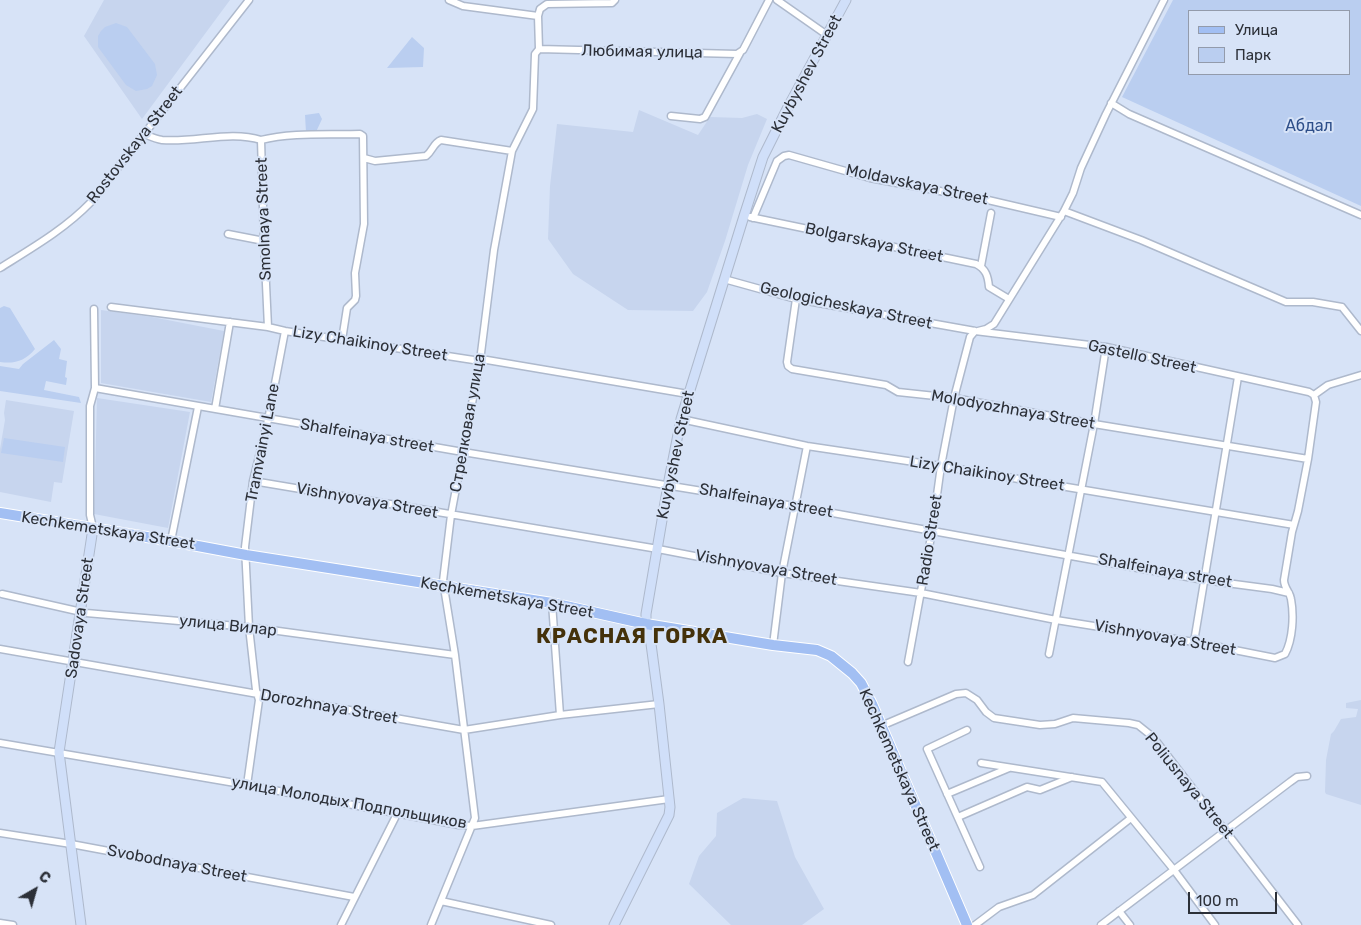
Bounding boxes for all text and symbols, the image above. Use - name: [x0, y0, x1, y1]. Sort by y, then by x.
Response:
- legend: [1188, 10, 1351, 75]
- street label: Kuybyshev Street: [768, 12, 846, 136]
- text: Улица: [1235, 21, 1278, 39]
- street label: Любимая улица: [581, 41, 703, 63]
- text: Парк: [1235, 46, 1271, 64]
- street label: Rostovskaya Street: [83, 82, 187, 208]
- park label: Абдал: [1285, 116, 1333, 136]
- street label: Smolnaya Street: [252, 157, 276, 281]
- street label: Moldavskaya Street: [844, 161, 990, 209]
- street label: Bolgarskaya Street: [803, 219, 945, 267]
- street label: Geologicheskaya Street: [758, 278, 934, 334]
- street label: Lizy Chaikinoy Street: [291, 322, 449, 366]
- street label: Gastello Street: [1086, 336, 1198, 378]
- street label: Стрелковая улица: [446, 352, 490, 494]
- street label: Tramvainyi Lane: [242, 382, 284, 504]
- street label: Molodyozhnaya Street: [930, 386, 1096, 434]
- street label: Kuybyshev Street: [653, 389, 699, 521]
- street label: Shalfeinaya street: [299, 415, 435, 457]
- street label: Lizy Chaikinoy Street: [908, 452, 1066, 496]
- street label: Vishnyovaya Street: [295, 479, 439, 523]
- street label: Shalfeinaya street: [698, 480, 834, 522]
- street label: Radio Street: [913, 493, 947, 587]
- street label: Kechkemetskaya Street: [20, 508, 196, 554]
- street label: Vishnyovaya Street: [694, 546, 838, 590]
- street label: Shalfeinaya street: [1097, 550, 1233, 592]
- street label: Sadovaya Street: [62, 556, 98, 680]
- street label: Kechkemetskaya Street: [419, 573, 595, 623]
- street label: улица Вилар: [178, 611, 278, 641]
- street label: Vishnyovaya Street: [1093, 616, 1237, 660]
- district label: КРАСНАЯ ГОРКА: [534, 624, 730, 650]
- street label: Dorozhnaya Street: [259, 685, 399, 729]
- street label: Kechkemetskaya Street: [855, 686, 943, 854]
- street label: Poliusnaya Street: [1140, 729, 1238, 843]
- street label: улица Молодых Подпольщиков: [230, 773, 468, 833]
- street label: Svobodnaya Street: [106, 841, 248, 887]
- north arrow: [10, 865, 60, 915]
- text: С: [35, 868, 54, 888]
- scale bar: [1191, 882, 1280, 914]
- text: 100 m: [1196, 892, 1238, 910]

